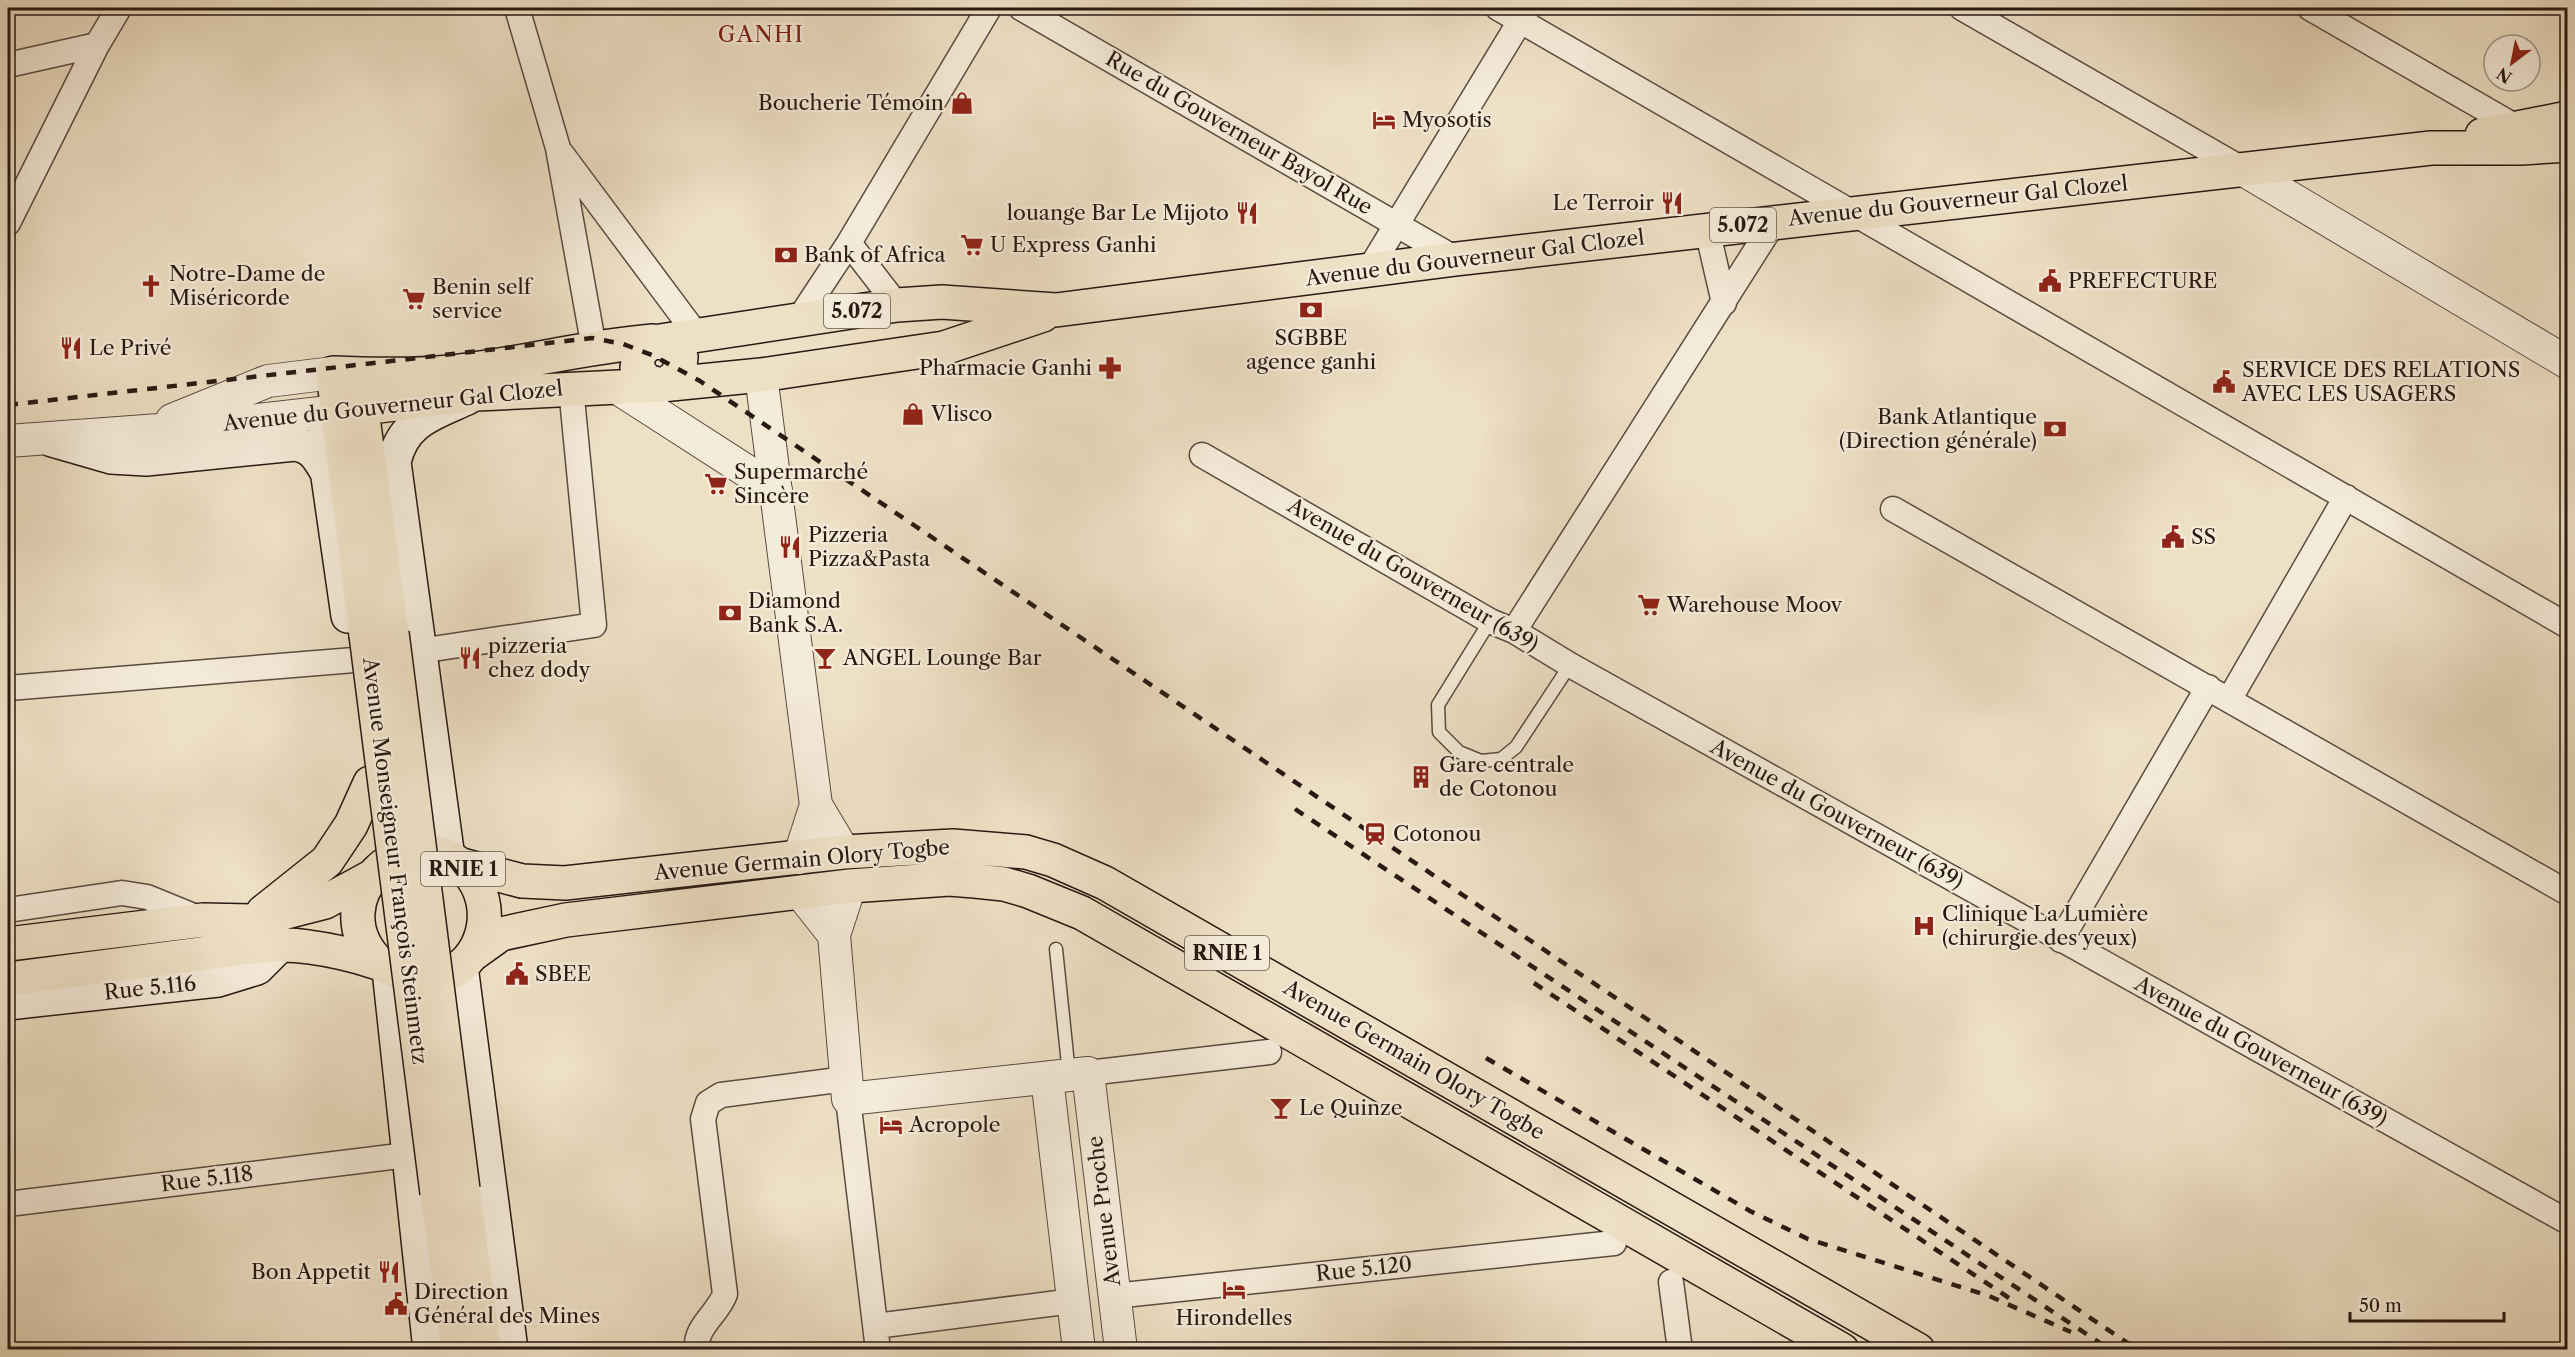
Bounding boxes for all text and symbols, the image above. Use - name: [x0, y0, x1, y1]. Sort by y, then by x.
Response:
- district label: GANHI: [718, 21, 804, 48]
- north arrow: [2482, 33, 2542, 93]
- street label: Rue du Gouverneur Bayol Rue: [1101, 46, 1377, 219]
- text: N: [2493, 64, 2515, 88]
- place label: Boucherie Témoin: [758, 90, 944, 115]
- shop icon: Boucherie Témoin: [949, 90, 975, 116]
- hotel icon: Myosotis: [1371, 107, 1397, 133]
- place label: Myosotis: [1402, 107, 1492, 132]
- street label: Avenue du Gouverneur Gal Clozel: [1786, 170, 2129, 231]
- place label: Le Terroir: [1552, 190, 1654, 215]
- restaurant icon: Le Terroir: [1659, 190, 1685, 216]
- place label: louange Bar Le Mijoto: [1007, 200, 1229, 225]
- restaurant icon: louange Bar Le Mijoto: [1234, 200, 1260, 226]
- road number: 5.072: [1710, 208, 1776, 242]
- street label: Avenue du Gouverneur Gal Clozel: [1303, 224, 1646, 291]
- supermarket icon: U Express Ganhi: [959, 232, 985, 258]
- place label: U Express Ganhi: [990, 232, 1156, 257]
- bank icon: Bank of Africa: [773, 242, 799, 268]
- place label: Bank of Africa: [804, 242, 947, 267]
- place label: Notre-Dame de Miséricorde: [169, 261, 325, 310]
- public building icon: PREFECTURE: [2037, 268, 2063, 294]
- place label: PREFECTURE: [2068, 268, 2218, 293]
- church icon: Notre-Dame de Miséricorde: [138, 273, 164, 299]
- place label: Benin self service: [432, 274, 534, 323]
- supermarket icon: Benin self service: [401, 286, 427, 312]
- road number: 5.072: [824, 294, 890, 328]
- bank icon: SGBBE agence ganhi: [1298, 297, 1324, 323]
- place label: SGBBE agence ganhi: [1246, 325, 1376, 374]
- restaurant icon: Le Privé: [58, 335, 84, 361]
- place label: Le Privé: [89, 335, 172, 360]
- place label: Pharmacie Ganhi: [919, 355, 1092, 380]
- pharmacy icon: Pharmacie Ganhi: [1097, 355, 1123, 381]
- place label: SERVICE DES RELATIONS AVEC LES USAGERS: [2241, 357, 2520, 406]
- public building icon: SERVICE DES RELATIONS AVEC LES USAGERS: [2211, 369, 2237, 395]
- street label: Avenue du Gouverneur Gal Clozel: [221, 375, 564, 436]
- shop icon: Vlisco: [900, 401, 926, 427]
- place label: Vlisco: [930, 401, 992, 426]
- place label: Bank Atlantique (Direction générale): [1839, 404, 2037, 453]
- bank icon: Bank Atlantique (Direction générale): [2042, 416, 2068, 442]
- place label: Supermarché Sincère: [734, 459, 868, 508]
- supermarket icon: Supermarché Sincère: [703, 471, 729, 497]
- street label: Avenue du Gouverneur (639): [1283, 492, 1543, 657]
- place label: Pizzeria Pizza&Pasta: [808, 522, 931, 571]
- public building icon: SS: [2160, 524, 2186, 550]
- place label: SS: [2191, 524, 2216, 549]
- restaurant icon: Pizzeria Pizza&Pasta: [777, 534, 803, 560]
- place label: Diamond Bank S.A.: [748, 588, 843, 637]
- supermarket icon: Warehouse Moov: [1636, 592, 1662, 618]
- place label: Warehouse Moov: [1666, 592, 1843, 617]
- bank icon: Diamond Bank S.A.: [717, 600, 743, 626]
- place label: pizzeria chez dody: [488, 633, 591, 682]
- restaurant icon: pizzeria chez dody: [457, 645, 483, 671]
- bar icon: ANGEL Lounge Bar: [812, 645, 838, 671]
- place label: ANGEL Lounge Bar: [842, 645, 1042, 670]
- street label: Avenue Monseigneur François Steinmetz: [358, 655, 433, 1066]
- street label: Avenue du Gouverneur (639): [1706, 733, 1968, 894]
- place label: Gare centrale de Cotonou: [1439, 752, 1574, 801]
- building icon: Gare centrale de Cotonou: [1408, 764, 1434, 790]
- station icon: Cotonou: [1362, 821, 1388, 847]
- place label: Cotonou: [1393, 821, 1481, 846]
- street label: Avenue Germain Olory Togbe: [652, 834, 951, 885]
- road number: RNIE 1: [421, 852, 505, 886]
- place label: Clinique La Lumière (chirurgie des yeux): [1942, 901, 2148, 950]
- hospital icon: Clinique La Lumière (chirurgie des yeux): [1911, 913, 1937, 939]
- road number: RNIE 1: [1185, 936, 1269, 970]
- public building icon: SBEE: [504, 961, 530, 987]
- place label: SBEE: [535, 961, 591, 986]
- street label: Rue 5.116: [103, 970, 197, 1005]
- street label: Avenue du Gouverneur (639): [2130, 970, 2392, 1131]
- street label: Avenue Germain Olory Togbe: [1279, 974, 1549, 1145]
- bar icon: Le Quinze: [1268, 1095, 1294, 1121]
- place label: Le Quinze: [1299, 1095, 1403, 1120]
- hotel icon: Acropole: [878, 1112, 904, 1138]
- place label: Acropole: [908, 1112, 1001, 1137]
- street label: Avenue Proche: [1082, 1134, 1125, 1289]
- street label: Rue 5.118: [159, 1160, 254, 1197]
- street label: Rue 5.120: [1315, 1251, 1413, 1286]
- place label: Bon Appetit: [251, 1259, 372, 1284]
- restaurant icon: Bon Appetit: [376, 1259, 402, 1285]
- hotel icon: Hirondelles: [1221, 1277, 1247, 1303]
- place label: Direction Général des Mines: [414, 1279, 600, 1328]
- scale bar: [2350, 1285, 2504, 1323]
- public building icon: Direction Général des Mines: [383, 1291, 409, 1317]
- text: 50 m: [2359, 1295, 2402, 1317]
- place label: Hirondelles: [1176, 1305, 1292, 1330]

